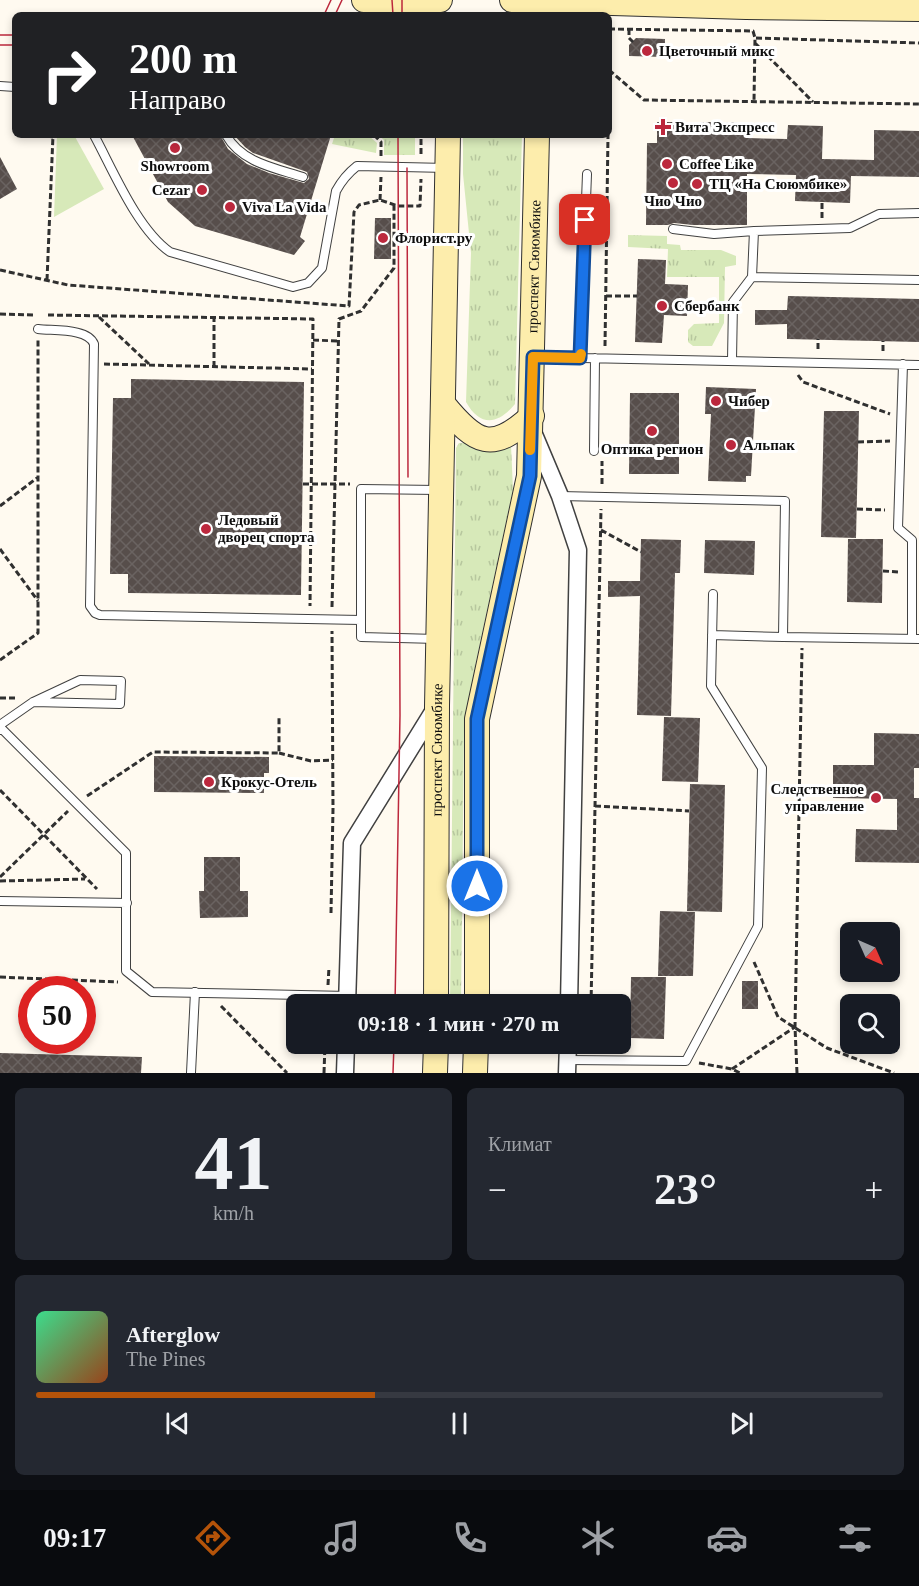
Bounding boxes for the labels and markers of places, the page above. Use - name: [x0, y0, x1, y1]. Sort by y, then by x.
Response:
- place label: Цветочный микс: [659, 43, 775, 59]
- marker: Цветочный микс: [640, 44, 654, 58]
- place label: Вита Экспресс: [675, 119, 775, 135]
- marker: Вита Экспресс: [656, 120, 670, 134]
- marker: Showroom: [168, 141, 182, 155]
- place label: Coffee Like: [679, 156, 754, 172]
- marker: Coffee Like: [660, 157, 674, 171]
- place label: Showroom: [141, 158, 210, 174]
- marker: Чио Чио: [666, 176, 680, 190]
- place label: ТЦ «На Сююмбике»: [709, 176, 847, 192]
- marker: ТЦ «На Сююмбике»: [690, 177, 704, 191]
- place label: Cezar: [152, 182, 190, 198]
- marker: Cezar: [195, 183, 209, 197]
- place label: Чио Чио: [644, 193, 702, 209]
- pin: [559, 194, 610, 245]
- place label: Viva La Vida: [242, 199, 327, 215]
- marker: Viva La Vida: [223, 200, 237, 214]
- place label: Флорист.ру: [395, 230, 473, 246]
- marker: Флорист.ру: [376, 231, 390, 245]
- place label: Сбербанк: [674, 298, 740, 314]
- marker: Сбербанк: [655, 299, 669, 313]
- place label: Чибер: [728, 393, 770, 409]
- marker: Чибер: [709, 394, 723, 408]
- marker: Оптика регион: [645, 424, 659, 438]
- place label: Альпак: [743, 437, 795, 453]
- marker: Альпак: [724, 438, 738, 452]
- place label: Оптика регион: [601, 441, 704, 457]
- place label: Ледовый дворец спорта: [218, 512, 315, 545]
- marker: Ледовый дворец спорта: [199, 522, 213, 536]
- place label: Крокус-Отель: [221, 774, 317, 790]
- marker: Крокус-Отель: [202, 775, 216, 789]
- place label: Следственное управление: [770, 781, 864, 814]
- marker: Следственное управление: [869, 791, 883, 805]

